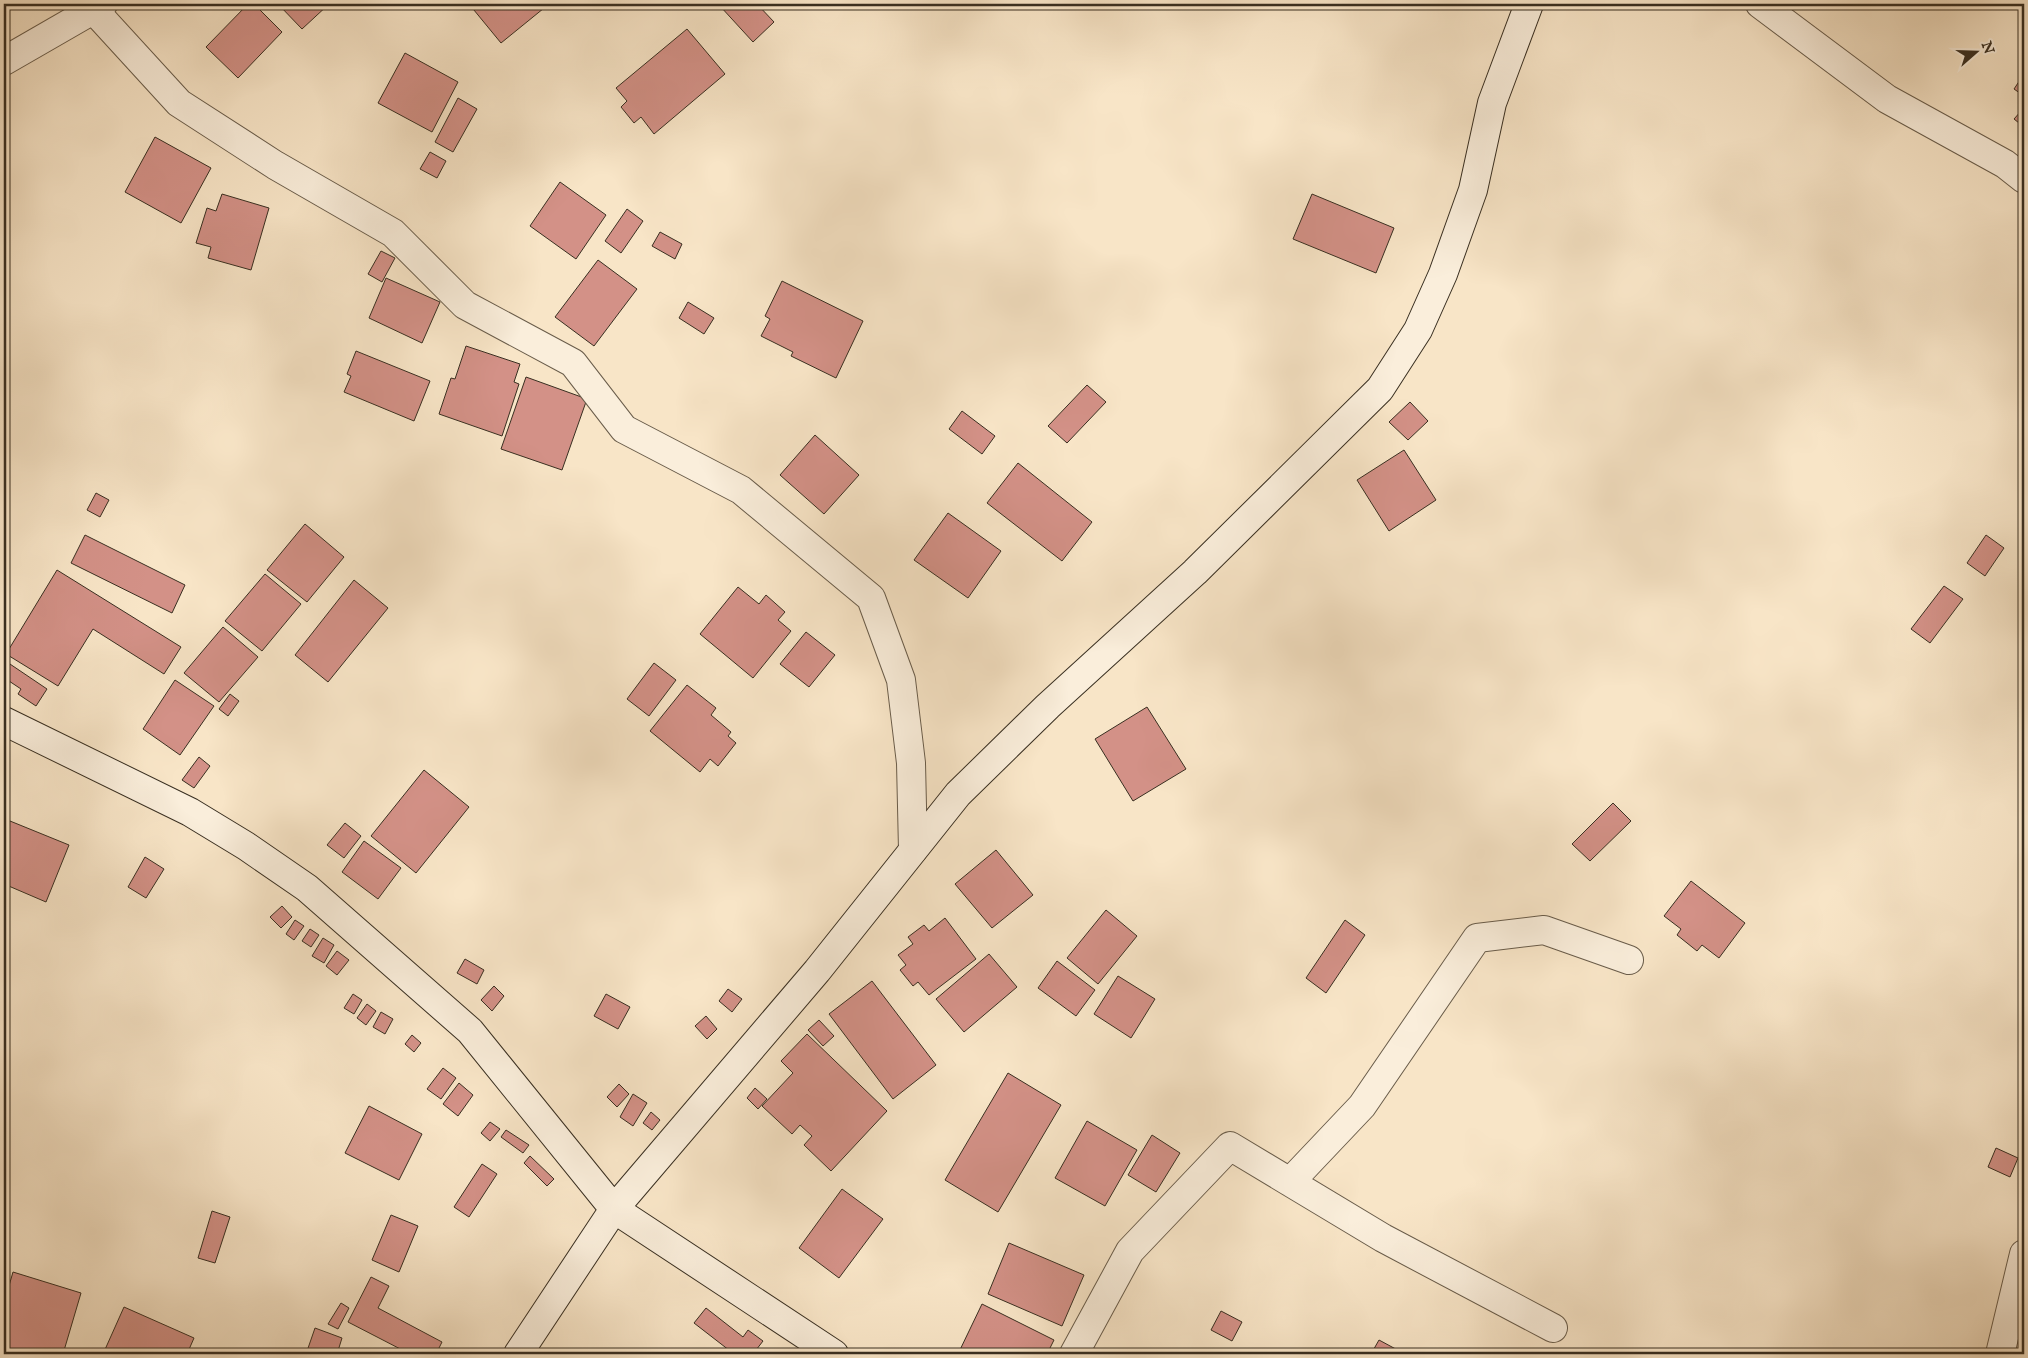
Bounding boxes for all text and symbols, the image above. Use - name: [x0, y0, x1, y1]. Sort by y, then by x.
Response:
- north arrow: [1950, 28, 2000, 78]
- text: N: [1976, 38, 1998, 57]

